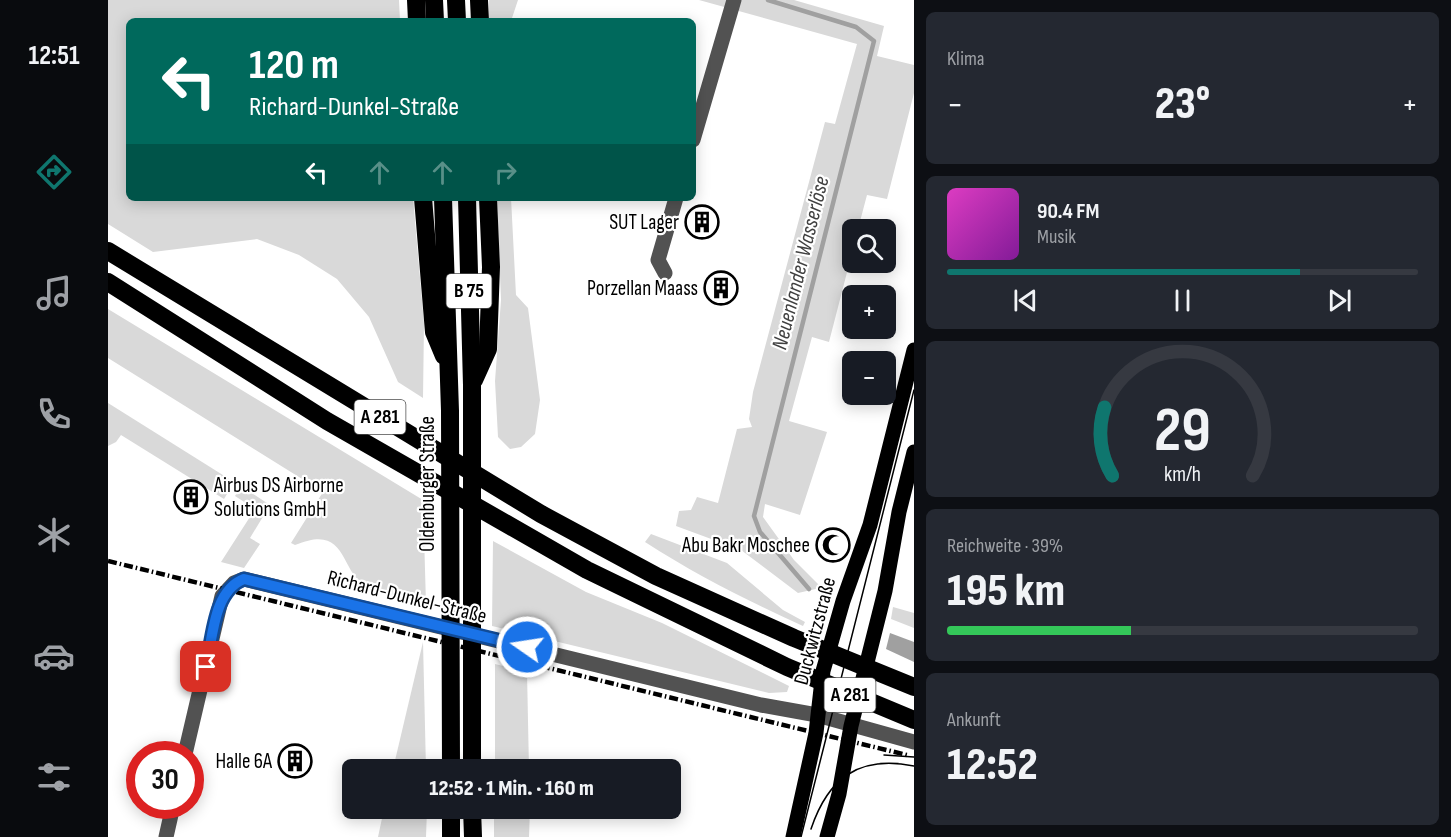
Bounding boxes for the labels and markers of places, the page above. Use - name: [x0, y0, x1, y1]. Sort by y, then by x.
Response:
- building icon: SUT Lager: [684, 204, 720, 240]
- place label: SUT Lager: [609, 210, 679, 235]
- building icon: Porzellan Maass: [703, 270, 739, 306]
- place label: Porzellan Maass: [587, 276, 698, 301]
- place label: Airbus DS Airborne Solutions GmbH: [213, 473, 344, 522]
- building icon: Airbus DS Airborne Solutions GmbH: [173, 479, 209, 515]
- mosque icon: Abu Bakr Moschee: [815, 527, 851, 563]
- place label: Abu Bakr Moschee: [681, 533, 810, 558]
- pin: [180, 641, 231, 692]
- building icon: Halle 6A: [277, 743, 313, 779]
- place label: Halle 6A: [215, 749, 273, 774]

